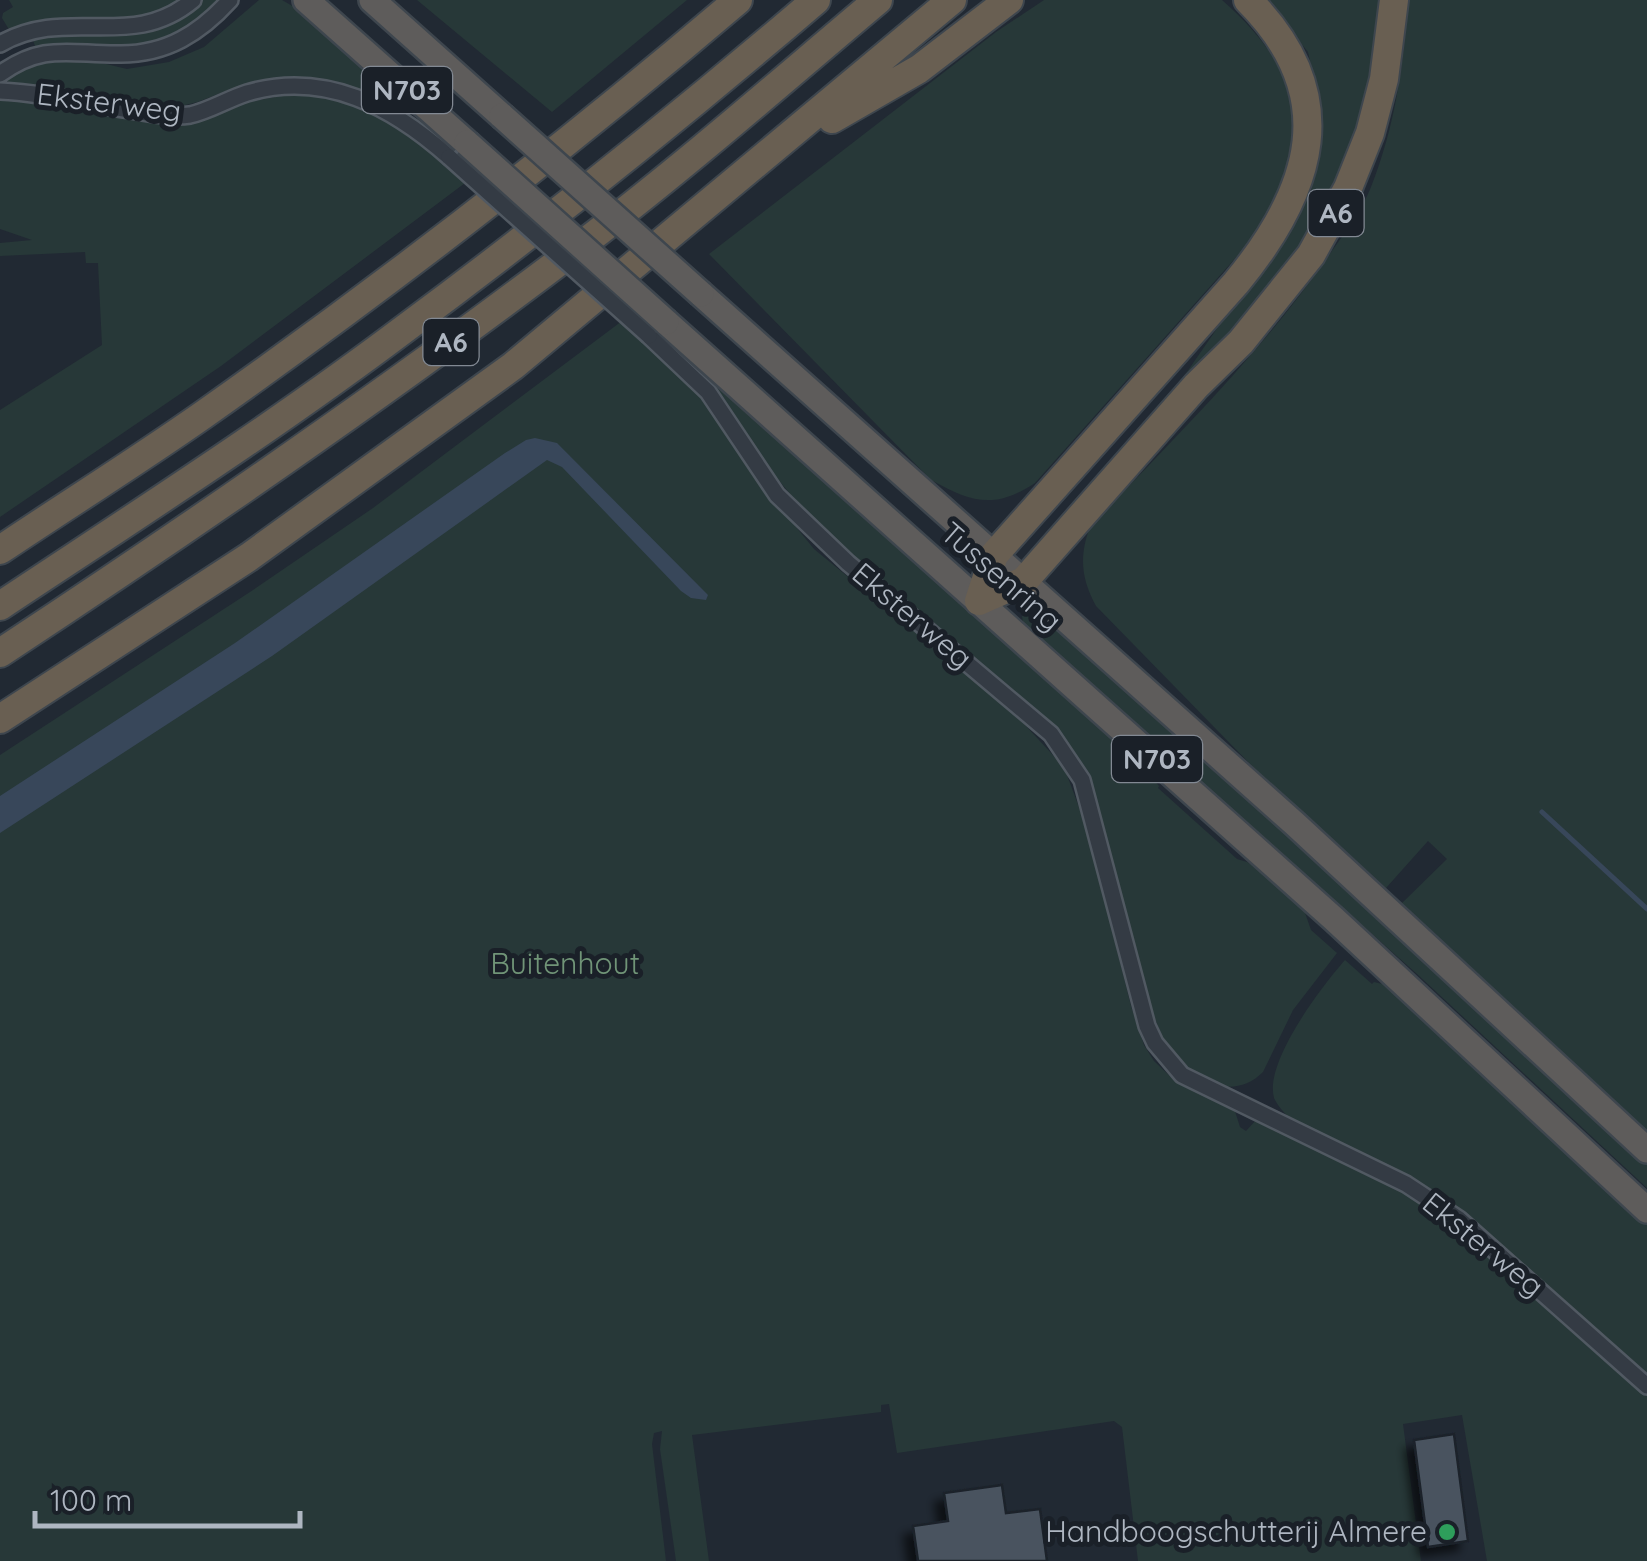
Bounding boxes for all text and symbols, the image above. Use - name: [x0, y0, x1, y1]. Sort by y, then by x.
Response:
- road number: N703: [362, 67, 452, 113]
- street label: Eksterweg: [35, 74, 183, 130]
- road number: A6: [1308, 190, 1364, 236]
- road number: A6: [424, 319, 478, 365]
- street label: Tussenring: [933, 513, 1070, 639]
- street label: Eksterweg: [845, 554, 980, 676]
- road number: N703: [1112, 736, 1202, 782]
- park label: Buitenhout: [490, 944, 640, 982]
- street label: Eksterweg: [1415, 1184, 1552, 1305]
- scale bar: [35, 1466, 300, 1528]
- text: 100 m: [50, 1481, 132, 1519]
- place label: Handboogschutterij Almere: [1045, 1512, 1427, 1550]
- marker: Handboogschutterij Almere: [1436, 1521, 1458, 1543]

